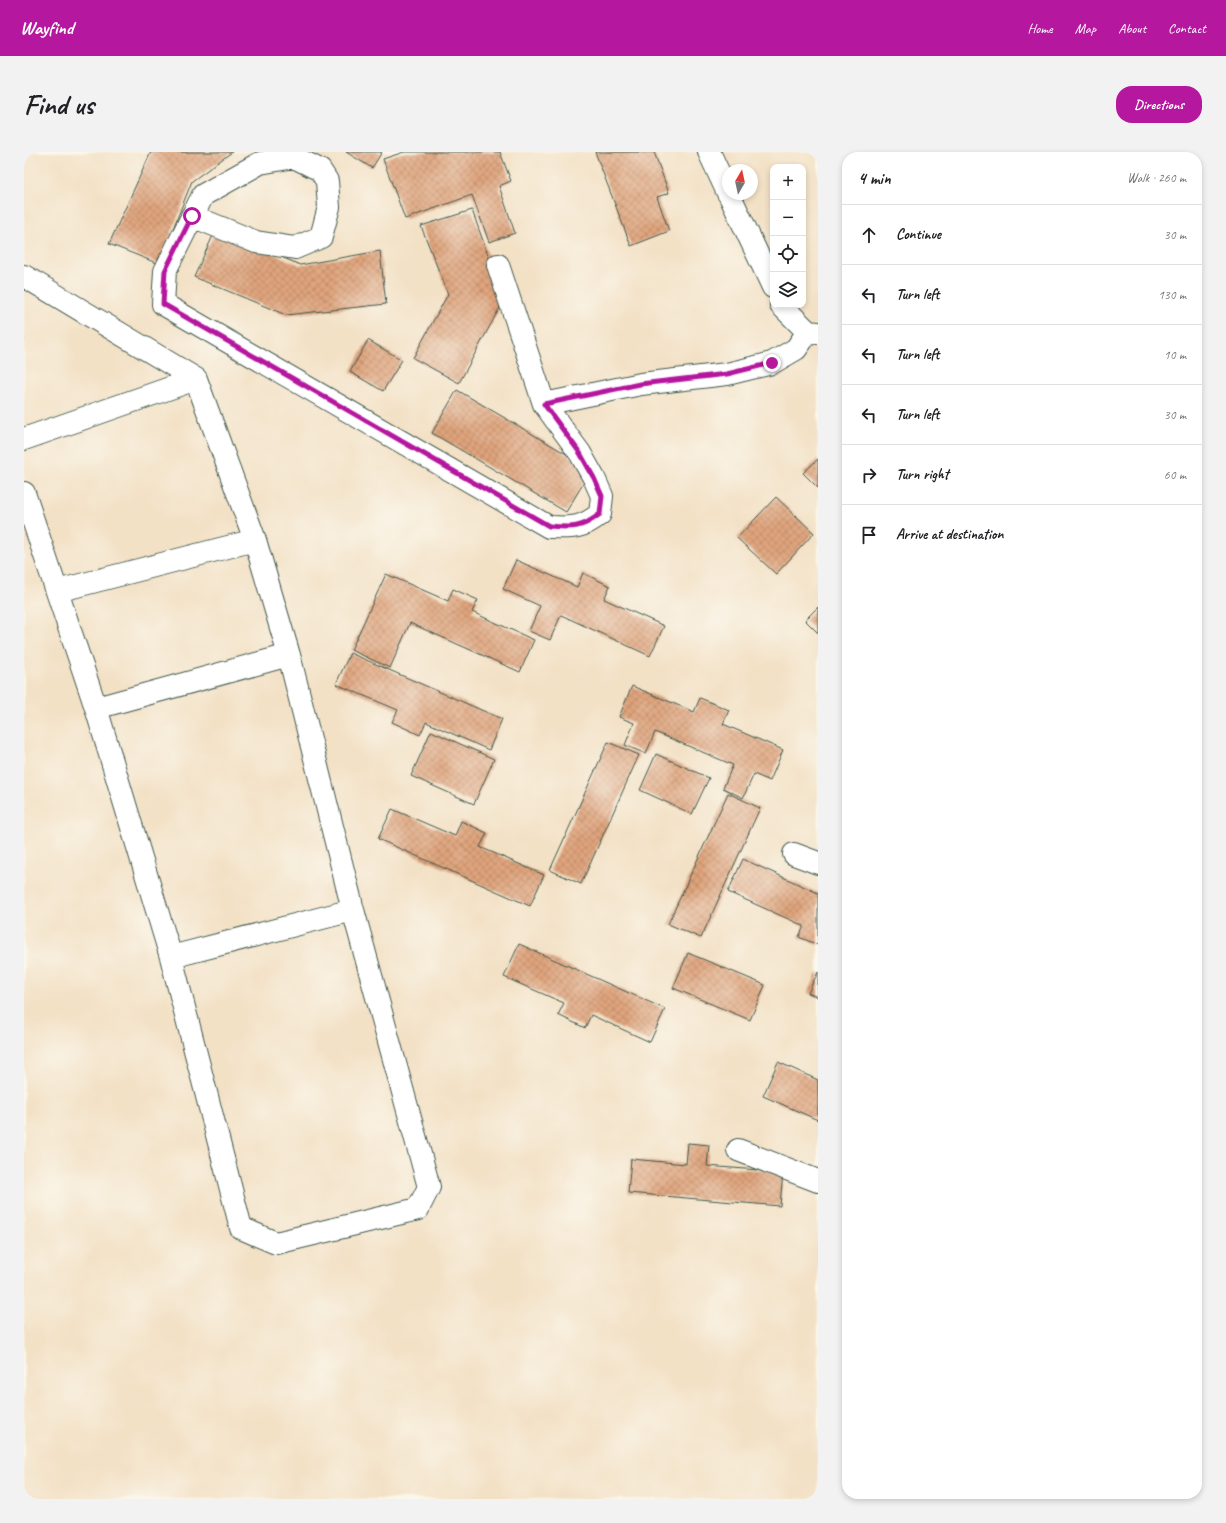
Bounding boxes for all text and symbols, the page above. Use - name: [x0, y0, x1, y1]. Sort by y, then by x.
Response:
- text: Wayfind: [20, 16, 73, 40]
- text: Home: [1027, 20, 1053, 37]
- text: Map: [1075, 20, 1096, 37]
- text: About: [1118, 20, 1146, 37]
- text: Contact: [1168, 20, 1206, 37]
- button: Directions: [1116, 86, 1202, 123]
- text: Find us: [24, 87, 94, 122]
- north arrow: [722, 164, 758, 200]
- map controls: [770, 164, 806, 308]
- button: +: [770, 164, 806, 200]
- text: 4 min: [858, 168, 891, 189]
- text: Walk · 260 m: [1127, 170, 1186, 186]
- button: −: [770, 200, 806, 236]
- route start: [183, 207, 201, 225]
- icon: ahead: [858, 224, 880, 246]
- text: Continue: [896, 225, 941, 244]
- text: 30 m: [1164, 227, 1186, 243]
- button: locate: [770, 236, 806, 272]
- button: layers: [770, 272, 806, 308]
- icon: left: [858, 284, 880, 306]
- text: Turn left: [896, 285, 939, 304]
- text: 130 m: [1158, 287, 1186, 303]
- icon: left: [858, 344, 880, 366]
- text: Turn left: [896, 345, 939, 364]
- text: 10 m: [1164, 347, 1186, 363]
- route end: [763, 354, 781, 372]
- icon: left: [858, 404, 880, 426]
- text: Turn left: [896, 405, 939, 424]
- text: 30 m: [1164, 407, 1186, 423]
- icon: right: [858, 464, 880, 486]
- text: Turn right: [896, 465, 949, 484]
- text: 60 m: [1164, 467, 1186, 483]
- icon: arrive: [858, 524, 880, 546]
- text: Arrive at destination: [896, 525, 1003, 544]

